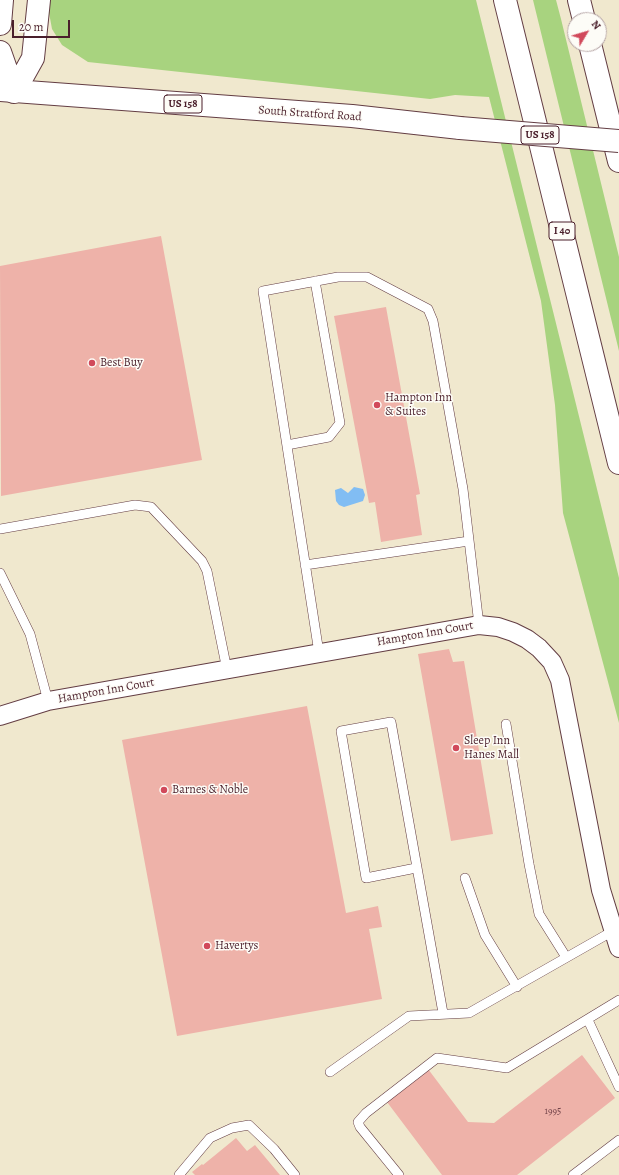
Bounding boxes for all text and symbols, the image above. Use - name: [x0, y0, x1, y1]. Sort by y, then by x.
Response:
- scale bar: [14, 12, 72, 38]
- north arrow: [567, 12, 607, 52]
- text: N: [588, 17, 604, 33]
- text: 20 m: [19, 19, 43, 35]
- road number: US 158: [164, 95, 202, 113]
- street label: South Stratford Road: [258, 103, 362, 125]
- road number: US 158: [521, 126, 559, 144]
- road number: I 40: [549, 222, 575, 240]
- place label: Best Buy: [100, 356, 143, 370]
- marker: Best Buy: [87, 358, 97, 368]
- place label: Hampton Inn & Suites: [385, 391, 452, 419]
- marker: Hampton Inn & Suites: [372, 400, 382, 410]
- street label: Hampton Inn Court: [376, 618, 474, 650]
- street label: Hampton Inn Court: [57, 675, 155, 707]
- place label: Sleep Inn Hanes Mall: [464, 734, 519, 762]
- marker: Sleep Inn Hanes Mall: [451, 743, 461, 753]
- place label: Barnes & Noble: [172, 783, 248, 797]
- marker: Barnes & Noble: [159, 785, 169, 795]
- place label: Havertys: [215, 939, 258, 953]
- marker: Havertys: [202, 941, 212, 951]
- house number: 1995: [545, 1106, 561, 1118]

